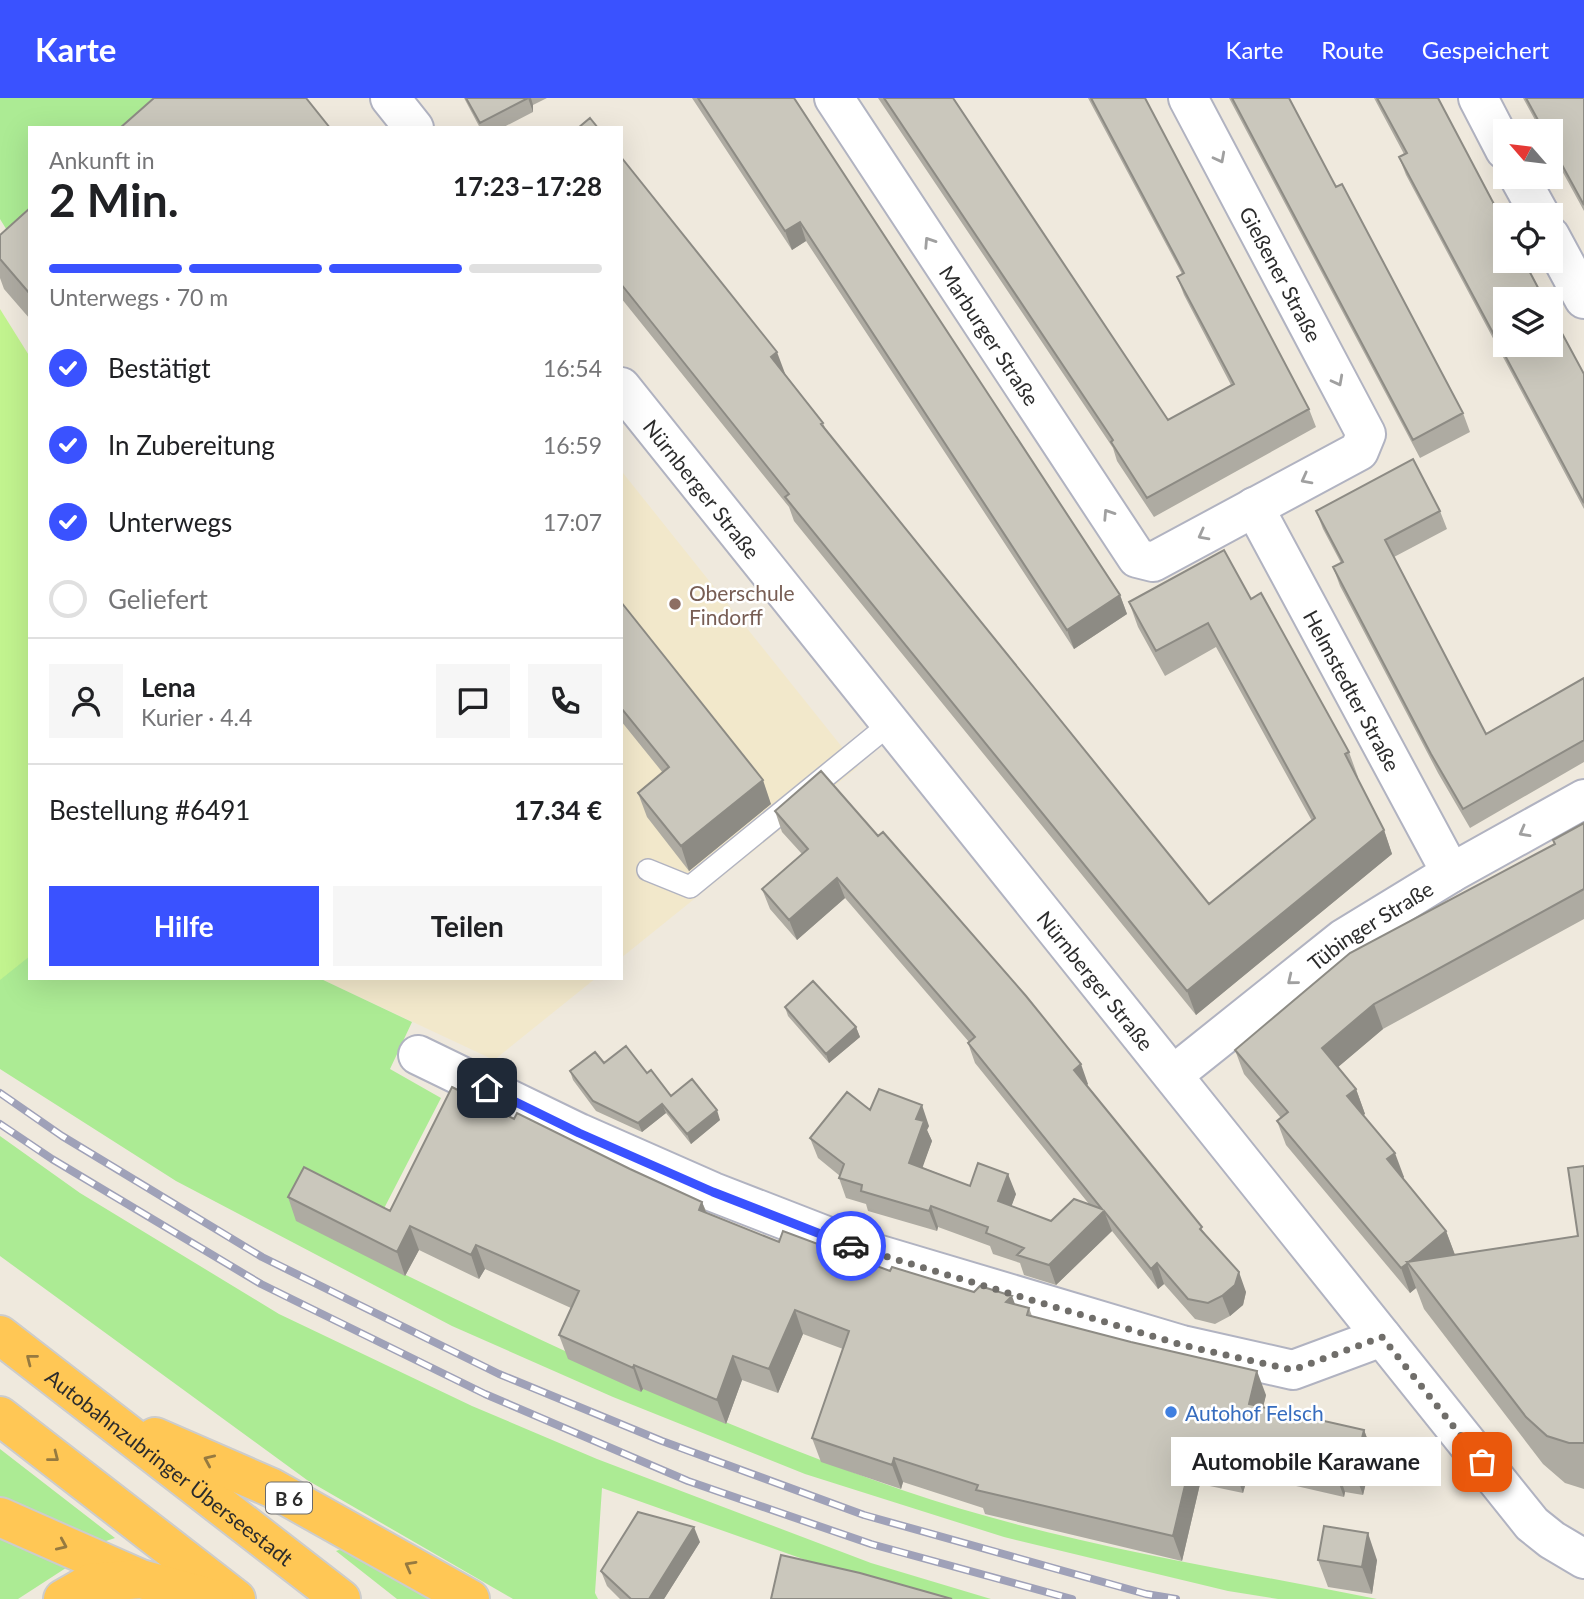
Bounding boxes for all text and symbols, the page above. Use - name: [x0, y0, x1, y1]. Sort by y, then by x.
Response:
- text: Karte: [35, 29, 116, 69]
- text: Karte: [1226, 35, 1283, 64]
- text: Route: [1321, 35, 1384, 64]
- text: Gespeichert: [1422, 35, 1549, 64]
- north arrow: [1493, 119, 1563, 189]
- map controls: [1493, 119, 1563, 357]
- text: Ankunft in: [49, 146, 155, 174]
- one-way arrow: [1211, 151, 1225, 163]
- text: 17:23–17:28: [453, 170, 602, 202]
- text: 2 Min.: [49, 172, 179, 227]
- street label: Gießener Straße: [1235, 202, 1327, 346]
- button: locate: [1493, 203, 1563, 273]
- one-way arrow: [925, 237, 938, 250]
- street label: Marburger Straße: [935, 261, 1045, 410]
- text: Unterwegs · 70 m: [49, 283, 228, 311]
- button: layers: [1493, 287, 1563, 357]
- icon: check: [49, 349, 87, 387]
- text: Bestätigt: [108, 352, 211, 384]
- text: 16:54: [543, 354, 602, 382]
- one-way arrow: [1329, 374, 1343, 386]
- street label: Nürnberger Straße: [639, 414, 766, 563]
- icon: check: [49, 426, 87, 464]
- text: In Zubereitung: [108, 429, 275, 461]
- text: 16:59: [543, 431, 602, 459]
- one-way arrow: [1301, 471, 1313, 484]
- icon: check: [49, 503, 87, 541]
- text: Unterwegs: [108, 506, 232, 538]
- text: 17:07: [543, 508, 602, 536]
- one-way arrow: [1104, 509, 1117, 522]
- one-way arrow: [1198, 527, 1210, 540]
- place label: Oberschule Findorff: [689, 580, 795, 629]
- text: Geliefert: [108, 583, 208, 615]
- marker: Oberschule Findorff: [667, 596, 683, 612]
- street label: Helmstedter Straße: [1299, 605, 1406, 775]
- button: person: [49, 664, 123, 738]
- button: chat: [436, 664, 510, 738]
- button: phone: [528, 664, 602, 738]
- text: Lena: [141, 671, 196, 703]
- text: Kurier · 4.4: [141, 703, 252, 731]
- text: Bestellung #6491: [49, 794, 250, 826]
- text: 17.34 €: [514, 794, 602, 826]
- one-way arrow: [1519, 824, 1532, 837]
- street label: Tübinger Straße: [1302, 875, 1437, 975]
- button: Hilfe: [49, 886, 319, 966]
- button: Teilen: [333, 886, 602, 966]
- street label: Nürnberger Straße: [1033, 905, 1160, 1055]
- one-way arrow: [1287, 972, 1300, 984]
- pin: [457, 1058, 517, 1118]
- icon: home: [468, 1069, 506, 1107]
- courier: [816, 1211, 886, 1281]
- icon: car: [832, 1227, 870, 1265]
- one-way arrow: [26, 1354, 38, 1367]
- street label: Autobahnzubringer Überseestadt: [41, 1363, 299, 1570]
- place label: Autohof Felsch: [1185, 1400, 1324, 1425]
- marker: Autohof Felsch: [1163, 1404, 1179, 1420]
- pin: [1452, 1432, 1512, 1492]
- callout: Automobile Karawane: [1170, 1438, 1440, 1486]
- icon: bag: [1463, 1443, 1501, 1481]
- text: Automobile Karawane: [1192, 1447, 1420, 1475]
- one-way arrow: [46, 1449, 59, 1462]
- one-way arrow: [204, 1454, 216, 1468]
- road number: B 6: [266, 1482, 312, 1514]
- one-way arrow: [55, 1537, 68, 1551]
- one-way arrow: [405, 1561, 418, 1574]

